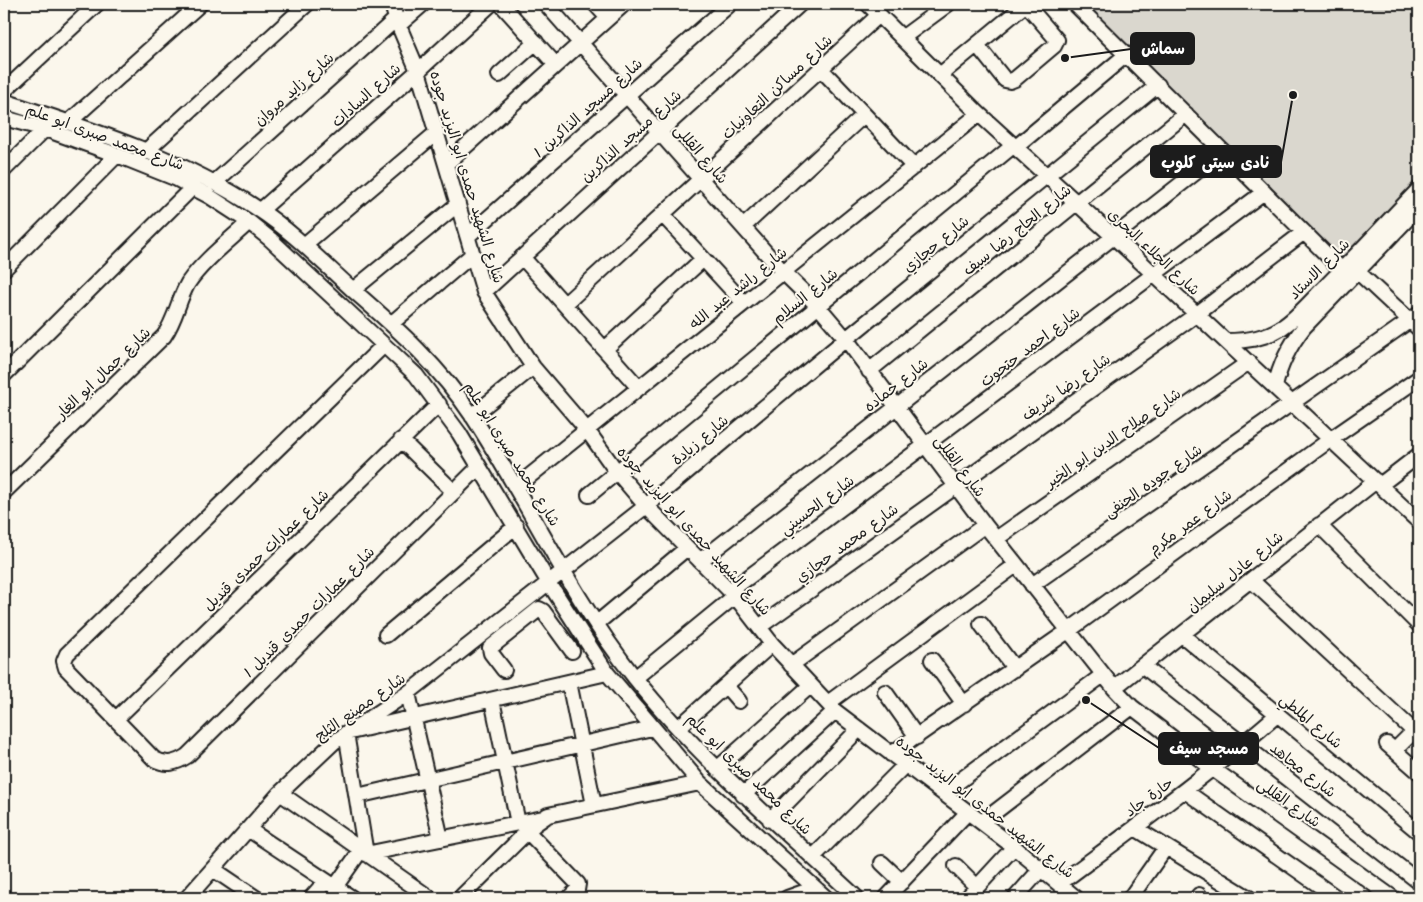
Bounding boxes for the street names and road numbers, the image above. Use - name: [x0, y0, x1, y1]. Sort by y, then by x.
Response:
- street label: شارع مساكن التعاونيات: [717, 30, 839, 146]
- street label: شارع زايد مروان: [249, 47, 340, 132]
- street label: شارع مسجد الذاكرين 1: [530, 54, 646, 162]
- street label: شارع السادات: [326, 58, 407, 134]
- street label: شارع الشهيد حمدى ابو اليزيد جوده: [422, 68, 510, 287]
- street label: شارع مسجد الذاكرين: [577, 86, 685, 186]
- street label: شارع محمد صبرى ابو علم: [22, 98, 187, 178]
- street label: شارع القللى: [667, 119, 733, 190]
- street label: شارع الحاج رضا سيف: [958, 179, 1077, 282]
- street label: شارع الجلاء البحرى: [1102, 203, 1205, 302]
- street label: شارع حجازي: [898, 210, 975, 279]
- street label: شارع الاستاد: [1283, 233, 1356, 306]
- street label: شارع راشد عبد الله: [684, 242, 793, 336]
- street label: شارع السلام: [768, 263, 844, 331]
- street label: شارع احمد حتحوت: [975, 302, 1086, 394]
- street label: شارع جمال ابو الغار: [50, 322, 157, 426]
- street label: شارع رضا شريف: [1017, 348, 1116, 427]
- street label: شارع حماده: [859, 353, 934, 419]
- street label: شارع محمد صبرى ابو علم: [457, 377, 566, 532]
- street label: شارع صلاح الدين ابو الخير: [1040, 383, 1186, 495]
- street label: شارع زيادة: [667, 410, 735, 472]
- street label: شارع القللى: [928, 430, 991, 503]
- street label: شارع جوده الحنفى: [1099, 439, 1208, 525]
- street label: شارع الشهيد حمدى ابو اليزيد جوده: [610, 441, 776, 622]
- street label: شارع الحسيني: [775, 470, 860, 542]
- street label: شارع عمارات حمدى قنديل: [198, 484, 335, 617]
- street label: شارع عمر مكرم: [1144, 484, 1238, 562]
- street label: شارع محمد حجازي: [791, 498, 904, 589]
- street label: شارع عادل سليمان: [1182, 526, 1289, 619]
- street label: شارع عمارات حمدى قنديل 1: [238, 541, 381, 684]
- street label: شارع مصنع الثلج: [310, 667, 411, 748]
- street label: شارع الملطي: [1274, 688, 1347, 755]
- street label: شارع محمد صبرى ابو علم: [680, 708, 817, 841]
- street label: شارع الشهيد حمدى ابو اليزيد جوده: [890, 730, 1079, 885]
- street label: شارع مجاهد: [1264, 737, 1341, 804]
- street label: حارة جاد: [1120, 772, 1179, 824]
- street label: شارع القللى: [1252, 773, 1325, 835]

